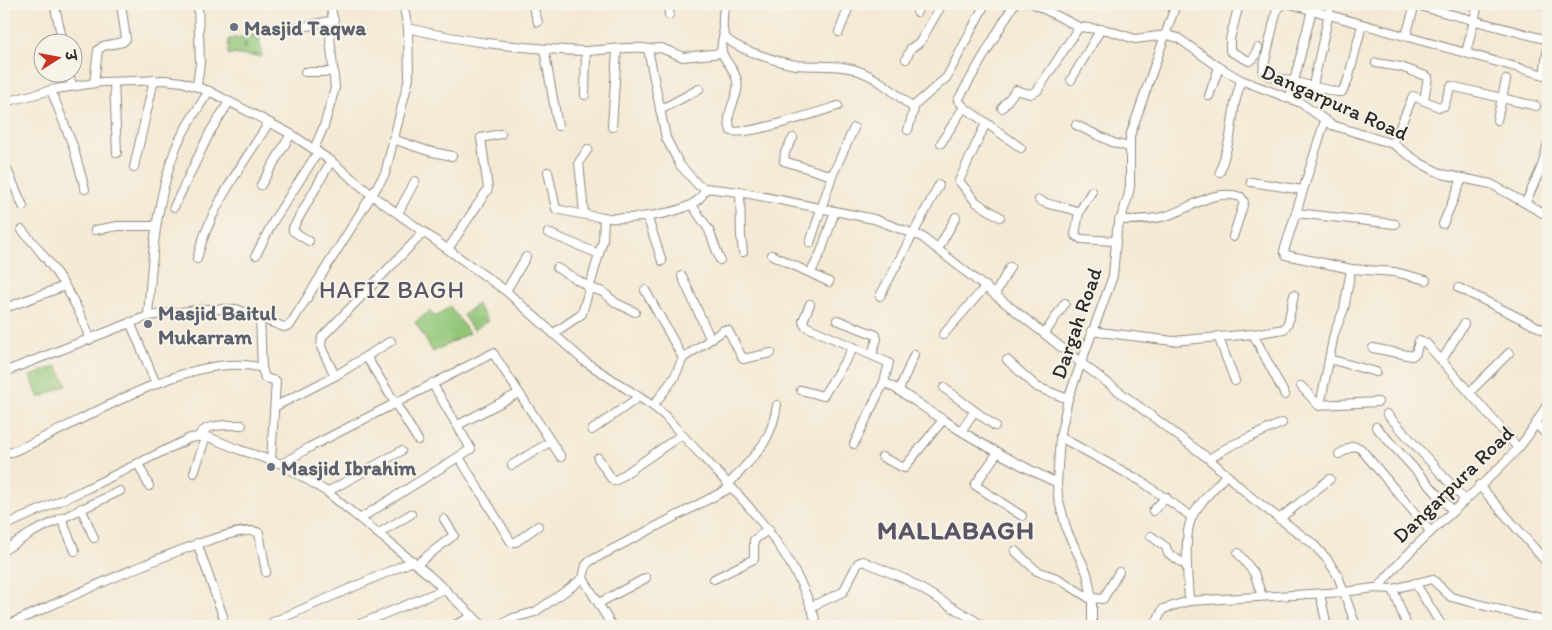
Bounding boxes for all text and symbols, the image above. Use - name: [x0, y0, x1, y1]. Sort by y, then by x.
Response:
- place label: Masjid Taqwa: [244, 15, 367, 41]
- marker: Masjid Taqwa: [228, 21, 240, 33]
- north arrow: [32, 32, 82, 82]
- text: उ: [61, 47, 80, 63]
- street label: Dangarpura Road: [1258, 58, 1413, 146]
- street label: Dargah Road: [1045, 264, 1107, 382]
- district label: HAFIZ BAGH: [319, 275, 465, 304]
- place label: Masjid Baitul Mukarram: [158, 300, 278, 349]
- marker: Masjid Baitul Mukarram: [142, 318, 154, 330]
- street label: Dangarpura Road: [1387, 420, 1519, 548]
- place label: Masjid Ibrahim: [281, 455, 417, 481]
- marker: Masjid Ibrahim: [265, 461, 277, 473]
- district label: MALLABAGH: [877, 514, 1035, 546]

